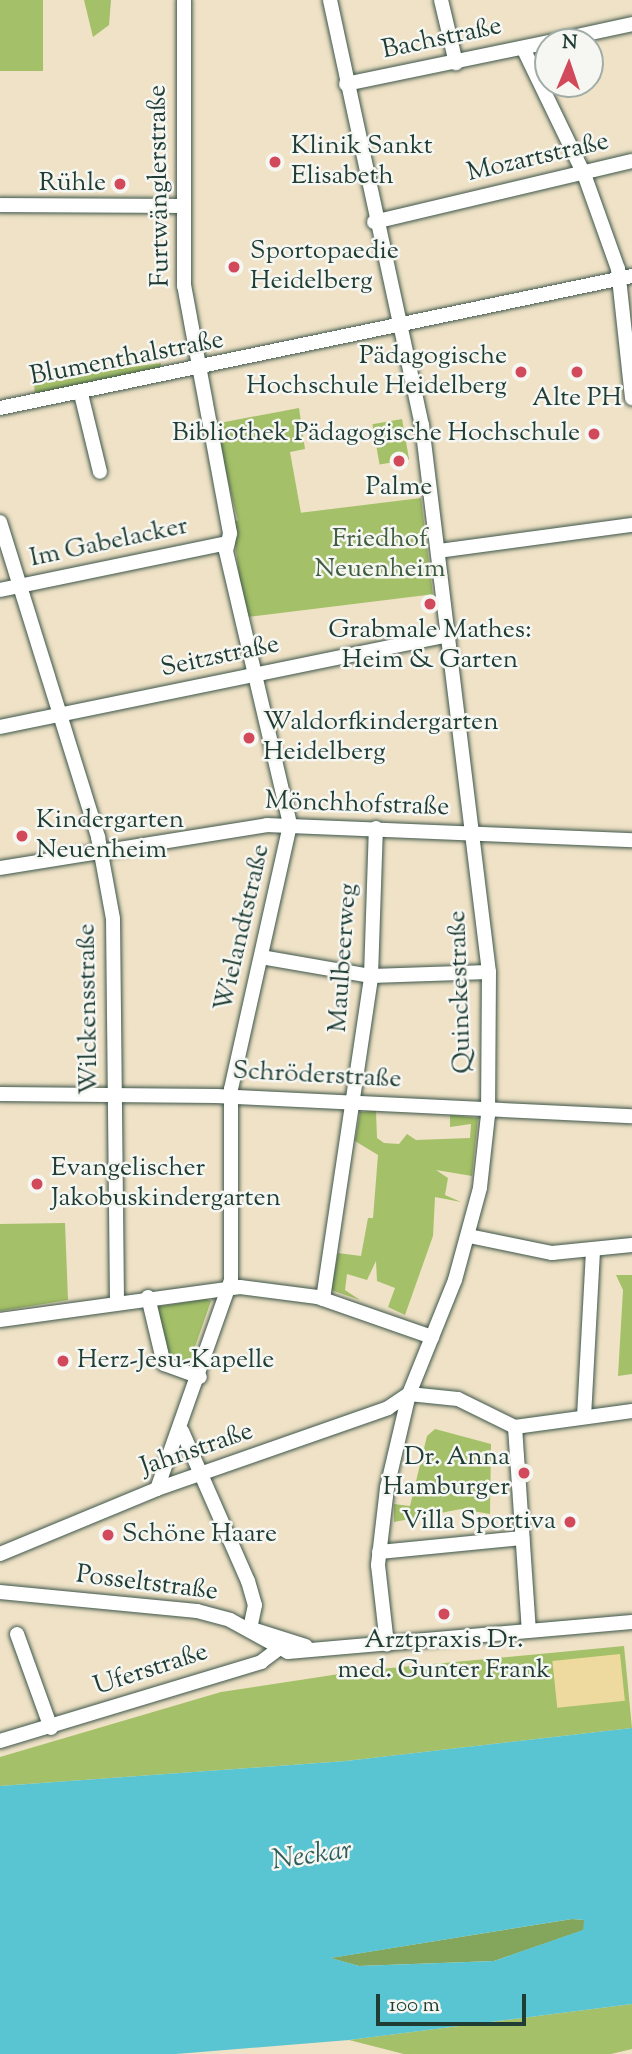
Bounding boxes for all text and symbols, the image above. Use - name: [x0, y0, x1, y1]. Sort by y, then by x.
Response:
- street label: Bachstraße: [379, 11, 505, 67]
- north arrow: [534, 28, 604, 98]
- text: N: [562, 30, 578, 57]
- street label: Furtwänglerstraße: [143, 85, 177, 287]
- street label: Mozartstraße: [464, 127, 612, 189]
- place label: Klinik Sankt Elisabeth: [291, 131, 433, 192]
- marker: Klinik Sankt Elisabeth: [265, 152, 285, 172]
- place label: Rühle: [39, 168, 106, 200]
- marker: Rühle: [112, 176, 128, 192]
- place label: Sportopaedie Heidelberg: [250, 236, 399, 298]
- marker: Sportopaedie Heidelberg: [224, 257, 244, 277]
- street label: Blumenthalstraße: [27, 325, 227, 393]
- place label: Pädagogische Hochschule Heidelberg: [246, 341, 507, 402]
- marker: Pädagogische Hochschule Heidelberg: [513, 364, 529, 380]
- marker: Alte PH: [569, 364, 585, 380]
- place label: Alte PH: [532, 383, 622, 415]
- place label: Bibliothek Pädagogische Hochschule: [172, 418, 580, 450]
- marker: Bibliothek Pädagogische Hochschule: [586, 426, 602, 442]
- marker: Palme: [391, 453, 407, 469]
- place label: Palme: [366, 472, 432, 504]
- street label: Im Gabelacker: [27, 511, 191, 575]
- park label: Friedhof Neuenheim: [315, 524, 445, 586]
- marker: Grabmale Mathes: Heim & Garten: [422, 596, 438, 612]
- place label: Grabmale Mathes: Heim & Garten: [328, 615, 532, 676]
- street label: Seitzstraße: [158, 629, 282, 685]
- place label: Waldorfkindergarten Heidelberg: [263, 707, 499, 768]
- marker: Waldorfkindergarten Heidelberg: [241, 730, 257, 746]
- street label: Mönchhofstraße: [264, 786, 450, 824]
- place label: Kindergarten Neuenheim: [36, 805, 184, 866]
- marker: Kindergarten Neuenheim: [14, 828, 30, 844]
- street label: Wielandtstraße: [209, 841, 277, 1015]
- street label: Maulbeerweg: [323, 882, 365, 1034]
- street label: Quinckestraße: [443, 910, 479, 1074]
- street label: Wilckensstraße: [72, 923, 106, 1095]
- street label: Schröderstraße: [232, 1056, 402, 1096]
- place label: Evangelischer Jakobuskindergarten: [51, 1153, 281, 1214]
- marker: Evangelischer Jakobuskindergarten: [29, 1176, 45, 1192]
- place label: Herz-Jesu-Kapelle: [77, 1345, 274, 1377]
- marker: Herz-Jesu-Kapelle: [55, 1353, 71, 1369]
- street label: Jahnstraße: [137, 1416, 257, 1484]
- place label: Dr. Anna Hamburger: [383, 1442, 510, 1504]
- marker: Dr. Anna Hamburger: [516, 1465, 532, 1481]
- place label: Villa Sportiva: [402, 1506, 556, 1538]
- marker: Villa Sportiva: [562, 1514, 578, 1530]
- place label: Schöne Haare: [122, 1519, 277, 1551]
- marker: Schöne Haare: [100, 1527, 116, 1543]
- street label: Posseltstraße: [74, 1560, 220, 1608]
- marker: Arztpraxis Dr. med. Gunter Frank: [436, 1606, 452, 1622]
- place label: Arztpraxis Dr. med. Gunter Frank: [337, 1625, 551, 1686]
- street label: Uferstraße: [90, 1637, 212, 1703]
- water label: Neckar: [270, 1834, 354, 1878]
- scale bar: [380, 1980, 530, 2024]
- text: 100 m: [389, 1991, 440, 2021]

